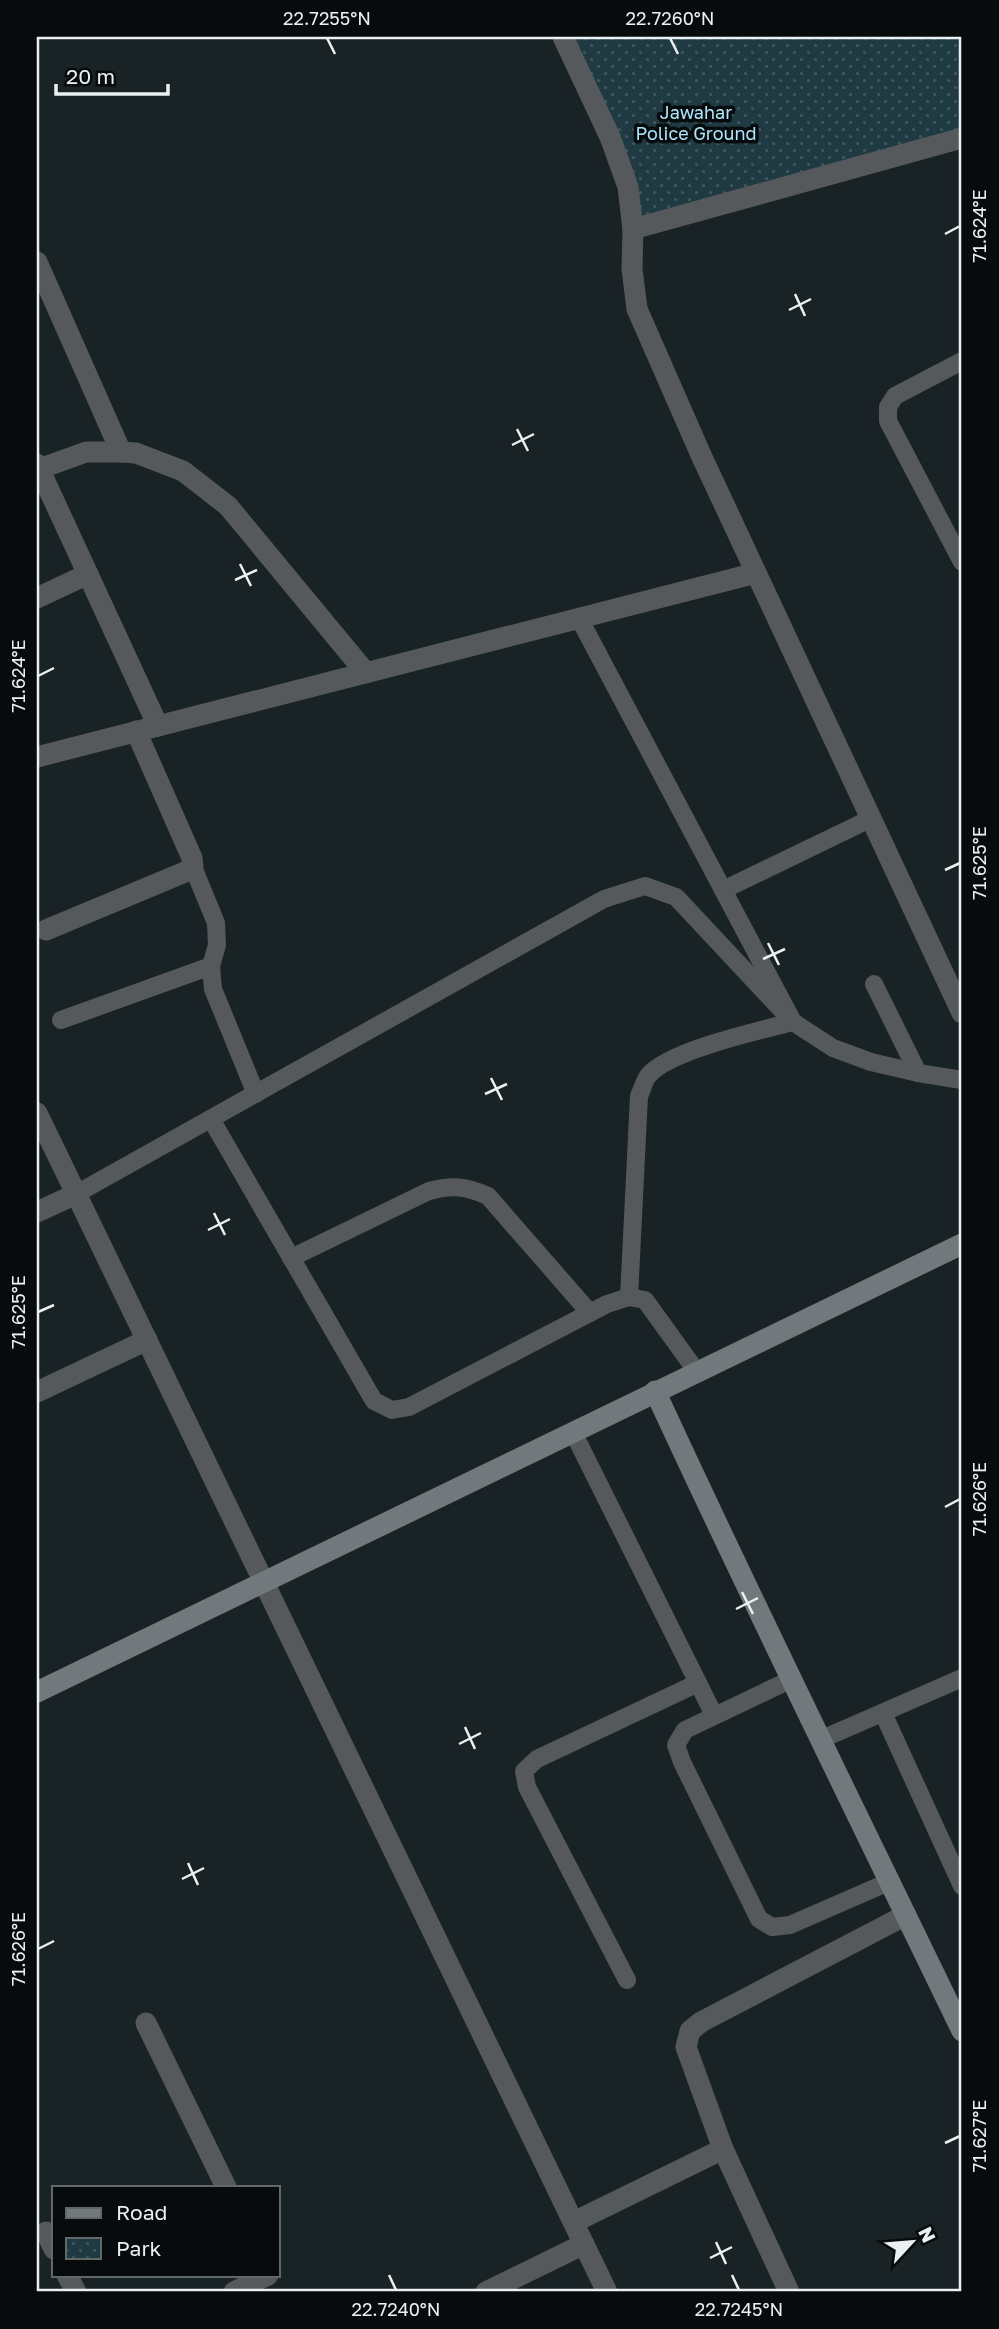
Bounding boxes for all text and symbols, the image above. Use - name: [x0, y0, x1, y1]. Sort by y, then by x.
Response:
- text: 22.7255°N: [283, 7, 371, 29]
- text: 22.7260°N: [625, 7, 715, 29]
- scale bar: [56, 52, 168, 96]
- text: 20 m: [66, 63, 115, 89]
- park label: Jawahar Police Ground: [635, 101, 757, 144]
- text: 71.624°E: [968, 189, 990, 263]
- text: 71.624°E: [7, 639, 29, 713]
- text: 71.625°E: [968, 826, 990, 900]
- text: 71.625°E: [7, 1275, 29, 1349]
- text: 71.626°E: [968, 1462, 990, 1536]
- text: 71.626°E: [7, 1912, 29, 1986]
- text: 71.627°E: [968, 2100, 990, 2172]
- legend: [52, 2186, 280, 2276]
- text: Road: [116, 2199, 167, 2225]
- north arrow: [876, 2206, 946, 2276]
- text: N: [914, 2223, 941, 2246]
- text: Park: [116, 2235, 162, 2261]
- text: 22.7240°N: [351, 2298, 441, 2320]
- text: 22.7245°N: [695, 2298, 783, 2320]

